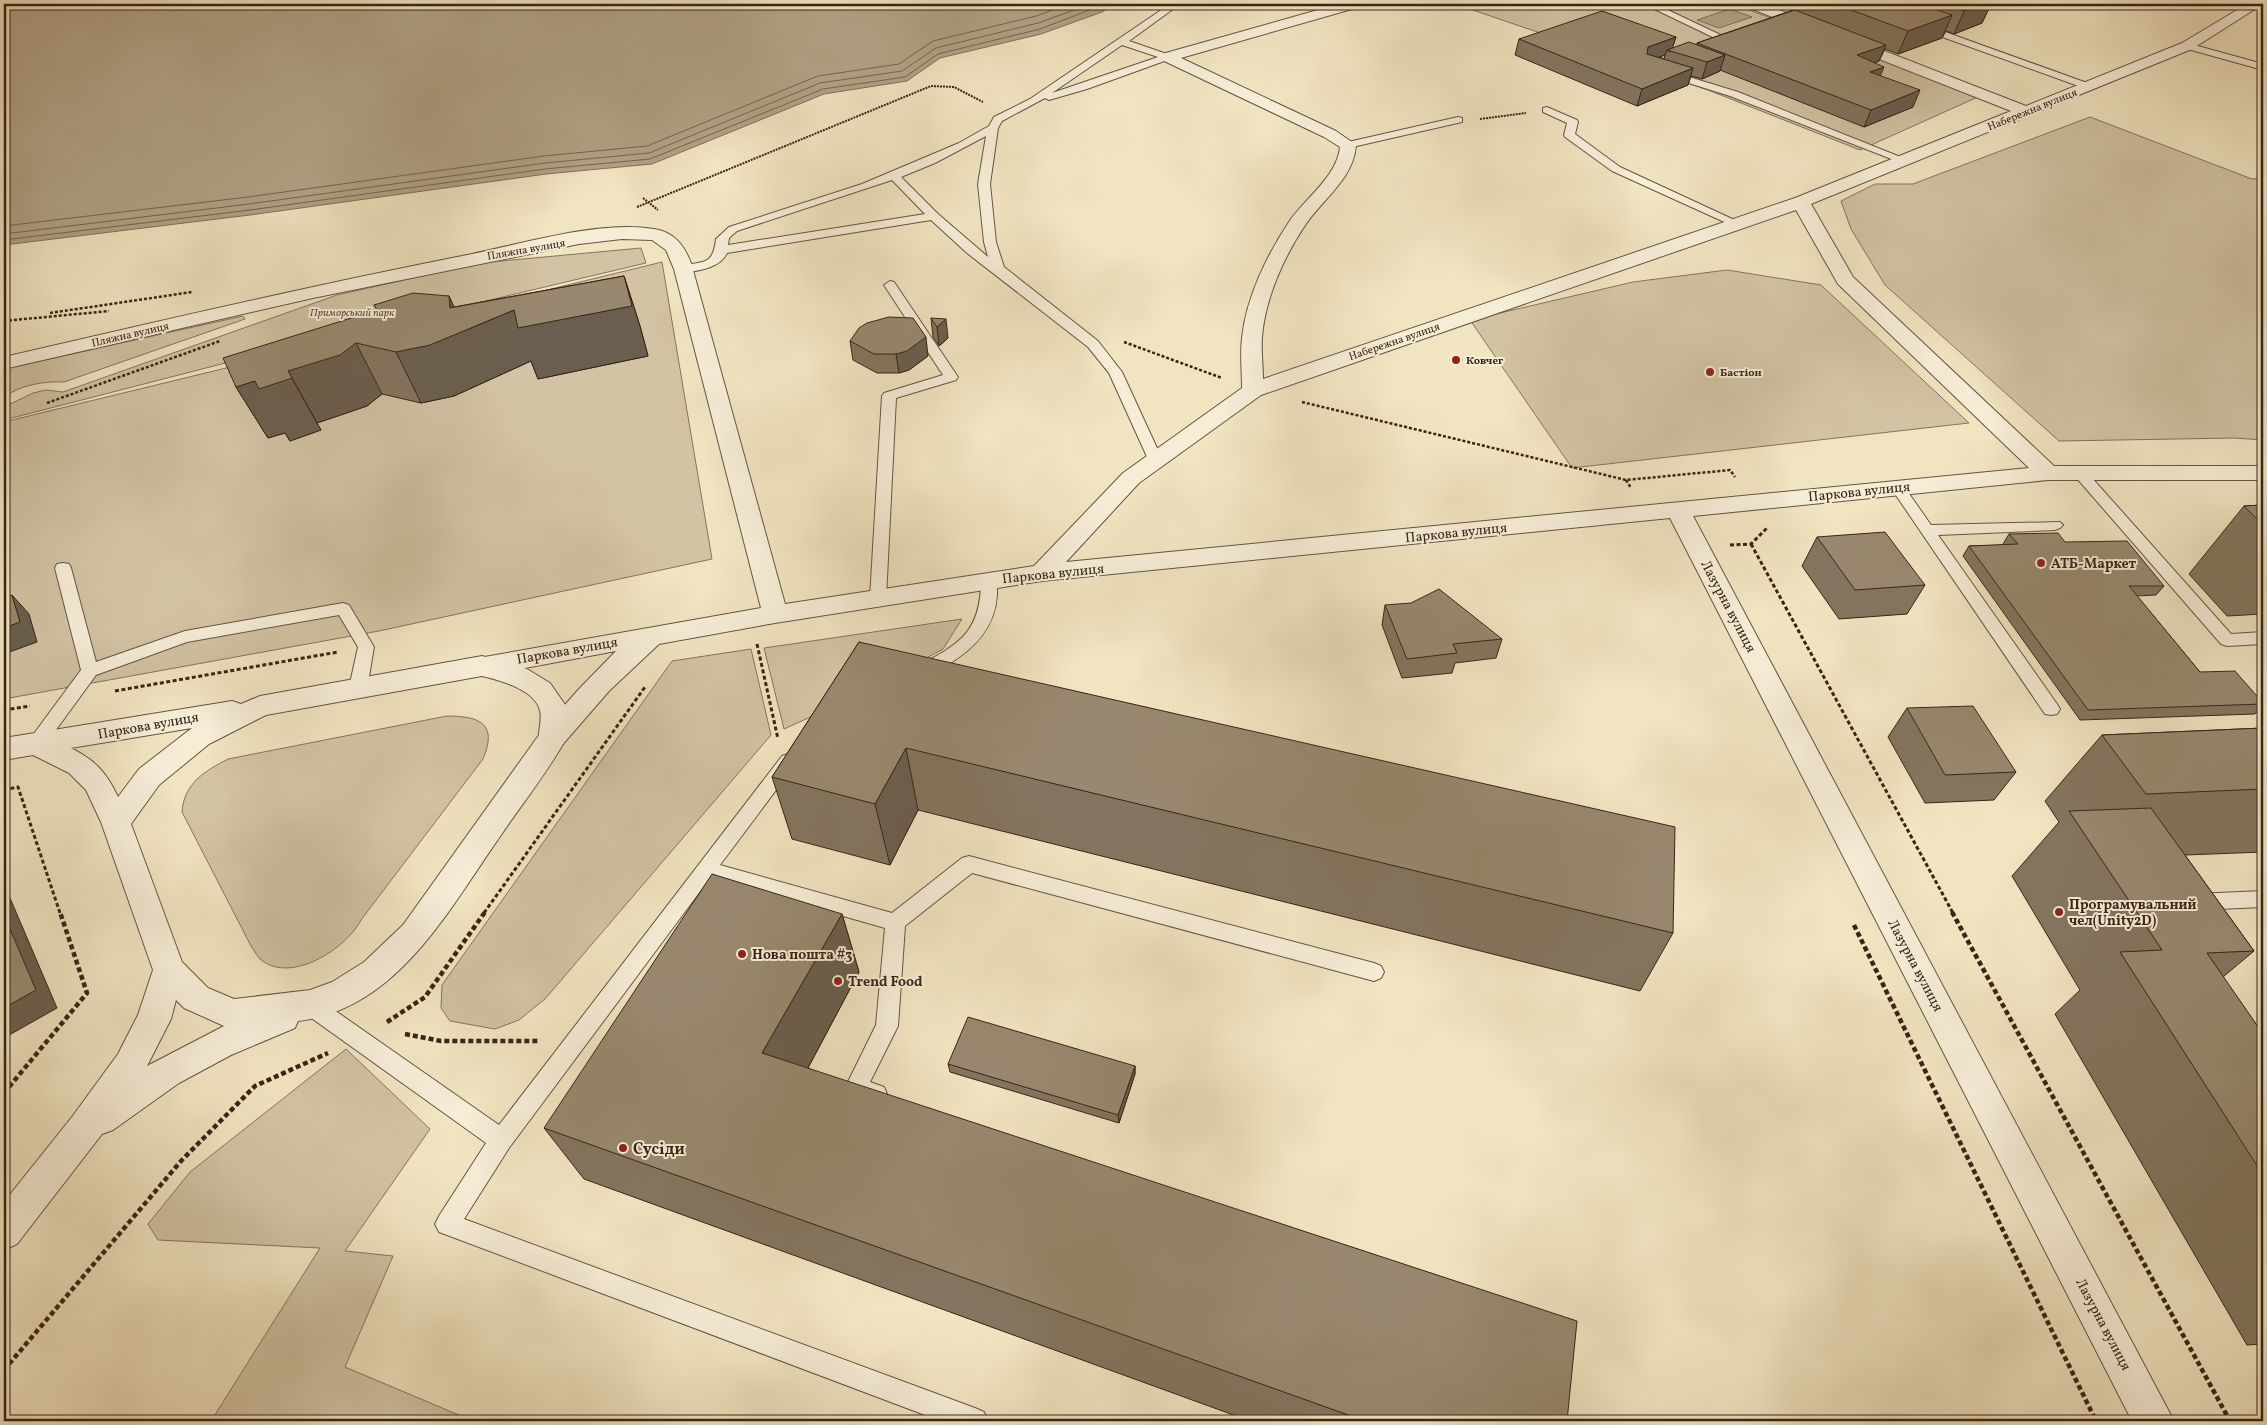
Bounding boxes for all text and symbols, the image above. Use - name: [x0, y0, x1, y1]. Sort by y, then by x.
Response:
- street label: Набережна вулиця: [1986, 85, 2080, 135]
- street label: Пляжна вулиця: [486, 236, 567, 265]
- park label: Приморський парк: [310, 306, 395, 321]
- street label: Пляжна вулиця: [90, 319, 171, 352]
- street label: Набережна вулиця: [1347, 320, 1442, 365]
- marker: Ковчег: [1450, 354, 1462, 366]
- place label: Ковчег: [1466, 354, 1504, 369]
- marker: Бастіон: [1704, 366, 1716, 378]
- place label: Бастіон: [1720, 366, 1762, 381]
- street label: Паркова вулиця: [1807, 478, 1911, 507]
- street label: Паркова вулиця: [1404, 519, 1508, 548]
- place label: АТБ-Маркет: [2051, 555, 2137, 574]
- street label: Лазурна вулиця: [1695, 557, 1760, 656]
- marker: АТБ-Маркет: [2035, 557, 2047, 569]
- street label: Паркова вулиця: [1001, 560, 1105, 589]
- street label: Паркова вулиця: [515, 633, 619, 670]
- street label: Паркова вулиця: [96, 708, 200, 745]
- place label: Програмувальний чел(Unity2D): [2069, 896, 2197, 931]
- marker: Програмувальний чел(Unity2D): [2053, 906, 2065, 918]
- street label: Лазурна вулиця: [1882, 916, 1947, 1015]
- place label: Нова пошта #3: [752, 946, 852, 965]
- marker: Нова пошта #3: [736, 948, 748, 960]
- place label: Trend Food: [848, 973, 923, 992]
- marker: Trend Food: [832, 975, 844, 987]
- place label: Сусіди: [633, 1139, 685, 1161]
- marker: Сусіди: [617, 1142, 629, 1154]
- street label: Лазурна вулиця: [2070, 1275, 2135, 1374]

